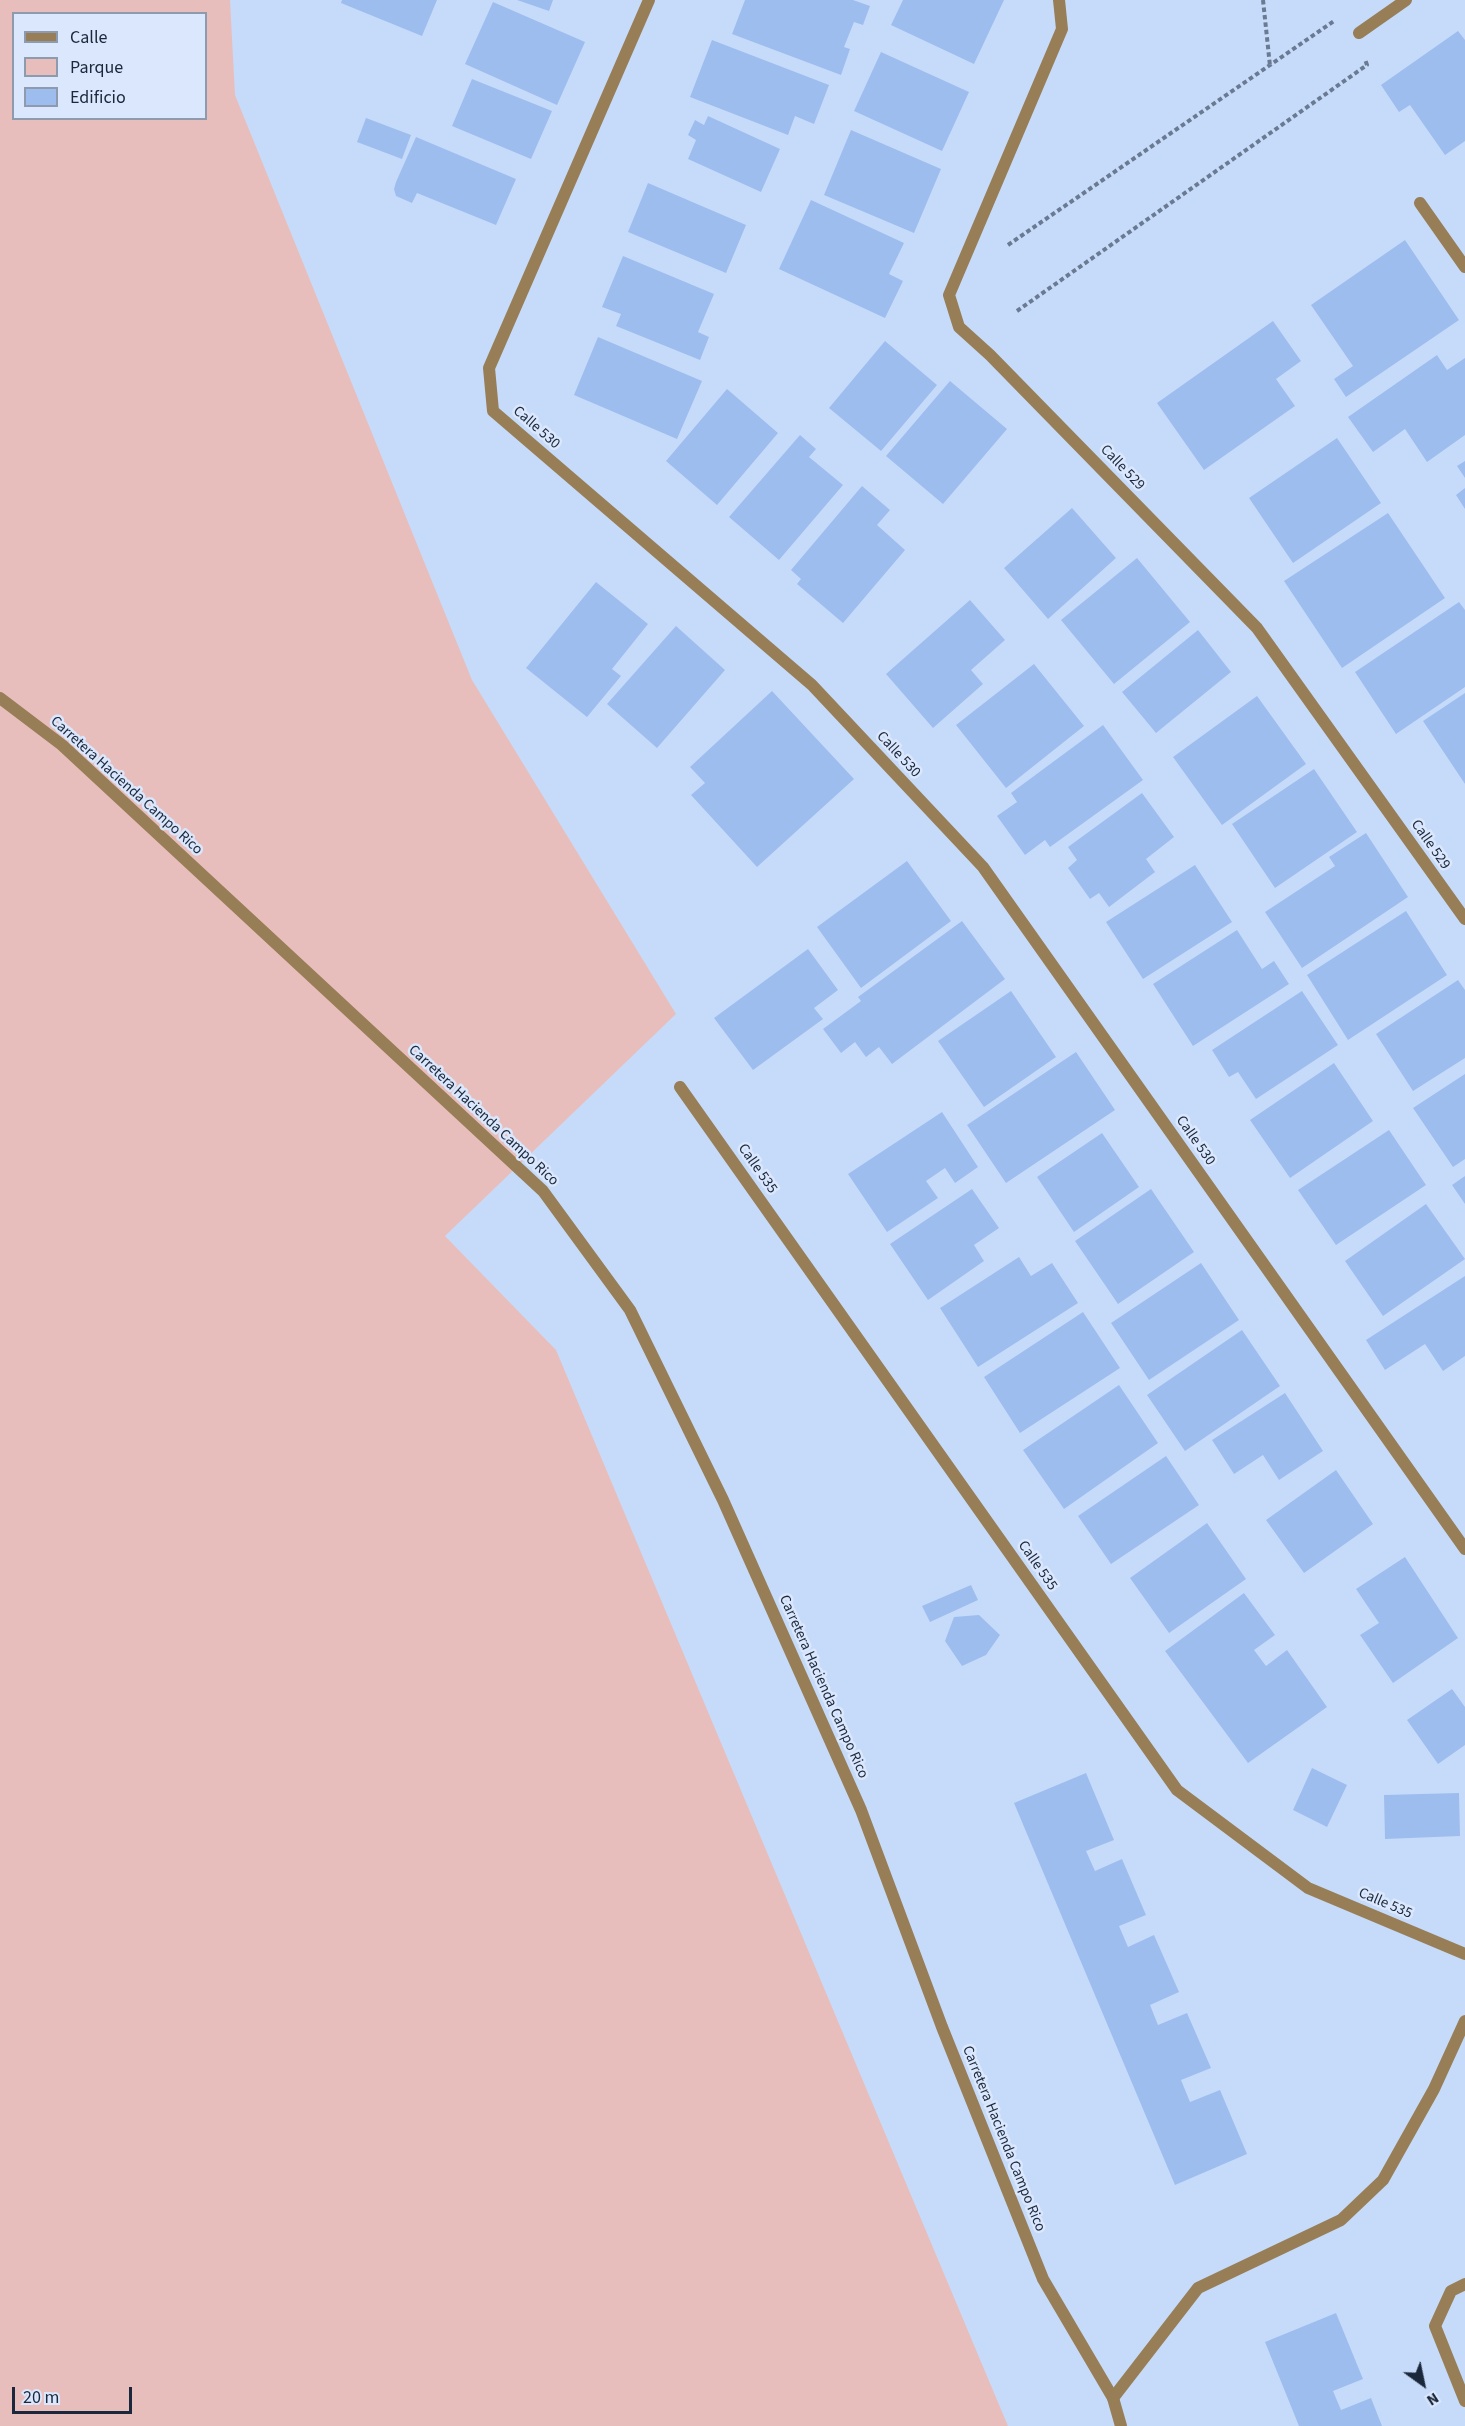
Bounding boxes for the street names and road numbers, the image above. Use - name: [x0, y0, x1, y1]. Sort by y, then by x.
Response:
- street label: Calle 530: [509, 403, 563, 453]
- street label: Calle 529: [1096, 441, 1148, 495]
- street label: Carretera Hacienda Campo Rico: [46, 713, 206, 859]
- street label: Calle 530: [872, 728, 924, 782]
- street label: Calle 529: [1406, 817, 1454, 873]
- street label: Carretera Hacienda Campo Rico: [404, 1042, 562, 1190]
- street label: Calle 530: [1171, 1113, 1219, 1169]
- street label: Calle 535: [733, 1141, 781, 1197]
- street label: Calle 535: [1013, 1538, 1061, 1594]
- street label: Carretera Hacienda Campo Rico: [774, 1593, 872, 1781]
- street label: Calle 535: [1355, 1885, 1415, 1923]
- street label: Carretera Hacienda Campo Rico: [957, 2044, 1049, 2234]

